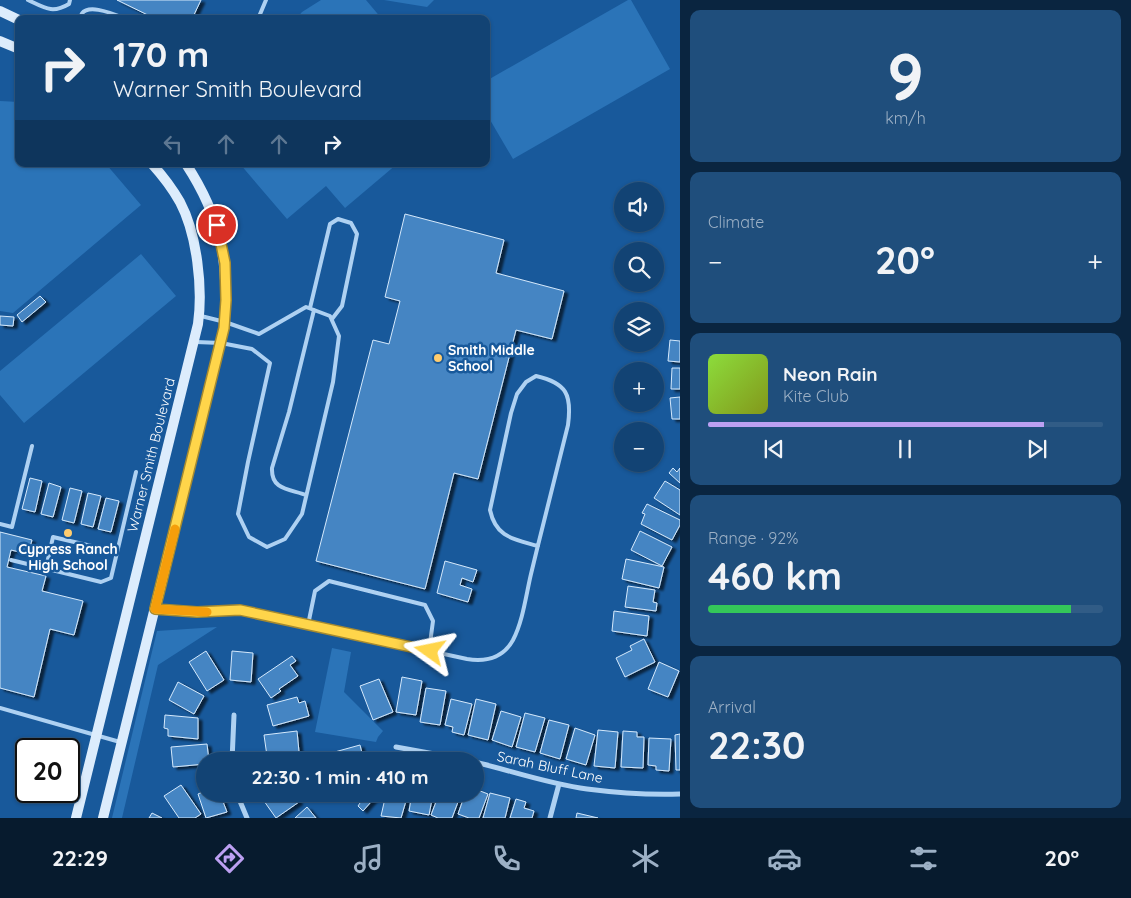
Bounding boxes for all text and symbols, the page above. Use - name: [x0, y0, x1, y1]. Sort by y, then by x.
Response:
- text: 170 m: [113, 32, 209, 76]
- icon: right: [30, 35, 95, 100]
- text: 9: [887, 35, 924, 116]
- text: Warner Smith Boulevard: [113, 75, 362, 103]
- text: km/h: [885, 108, 926, 128]
- icon: left: [159, 130, 187, 158]
- icon: ahead: [212, 130, 240, 158]
- icon: ahead: [265, 130, 293, 158]
- icon: right: [318, 130, 346, 158]
- map controls: [614, 182, 664, 472]
- button: sound: [614, 182, 664, 232]
- pin: [196, 204, 238, 246]
- icon: arrive: [203, 211, 231, 239]
- text: Climate: [708, 212, 764, 232]
- text: 20°: [875, 236, 935, 284]
- button: search: [614, 242, 664, 292]
- text: −: [708, 244, 723, 279]
- text: +: [1087, 244, 1103, 279]
- button: layers: [614, 302, 664, 352]
- place label: Smith Middle School: [448, 341, 535, 375]
- marker: Smith Middle School: [432, 352, 444, 364]
- button: +: [614, 362, 664, 412]
- text: Neon Rain: [783, 362, 878, 386]
- street label: Warner Smith Boulevard: [123, 376, 179, 534]
- text: Kite Club: [783, 386, 849, 406]
- button: −: [614, 422, 664, 472]
- icon: previous: [760, 435, 788, 463]
- icon: pause: [891, 435, 919, 463]
- icon: next: [1023, 435, 1051, 463]
- marker: Cypress Ranch High School: [62, 527, 74, 539]
- text: Range · 92%: [708, 528, 799, 548]
- place label: Cypress Ranch High School: [18, 540, 118, 574]
- text: 460 km: [708, 552, 842, 600]
- position arrow: [403, 624, 455, 676]
- text: Arrival: [708, 697, 756, 717]
- text: 22:30: [708, 721, 805, 769]
- speed limit sign: 20: [15, 738, 80, 803]
- street label: Sarah Bluff Lane: [495, 747, 605, 787]
- text: 22:30 · 1 min · 410 m: [252, 765, 428, 789]
- icon: directions: [212, 841, 247, 876]
- icon: music: [351, 841, 386, 876]
- icon: phone: [489, 841, 524, 876]
- icon: climate: [628, 841, 663, 876]
- icon: car: [767, 841, 802, 876]
- icon: filters: [906, 841, 941, 876]
- text: 22:29: [52, 844, 108, 872]
- text: 20°: [1044, 844, 1079, 872]

